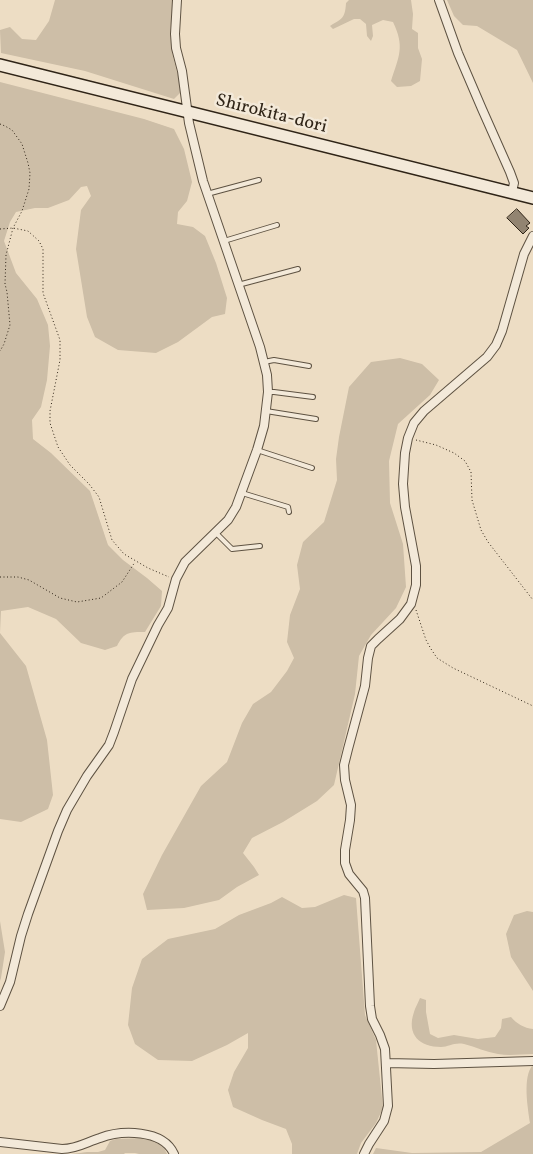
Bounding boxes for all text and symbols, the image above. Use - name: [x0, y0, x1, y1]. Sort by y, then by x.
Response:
- street label: Shirokita-dori: [213, 91, 329, 139]

